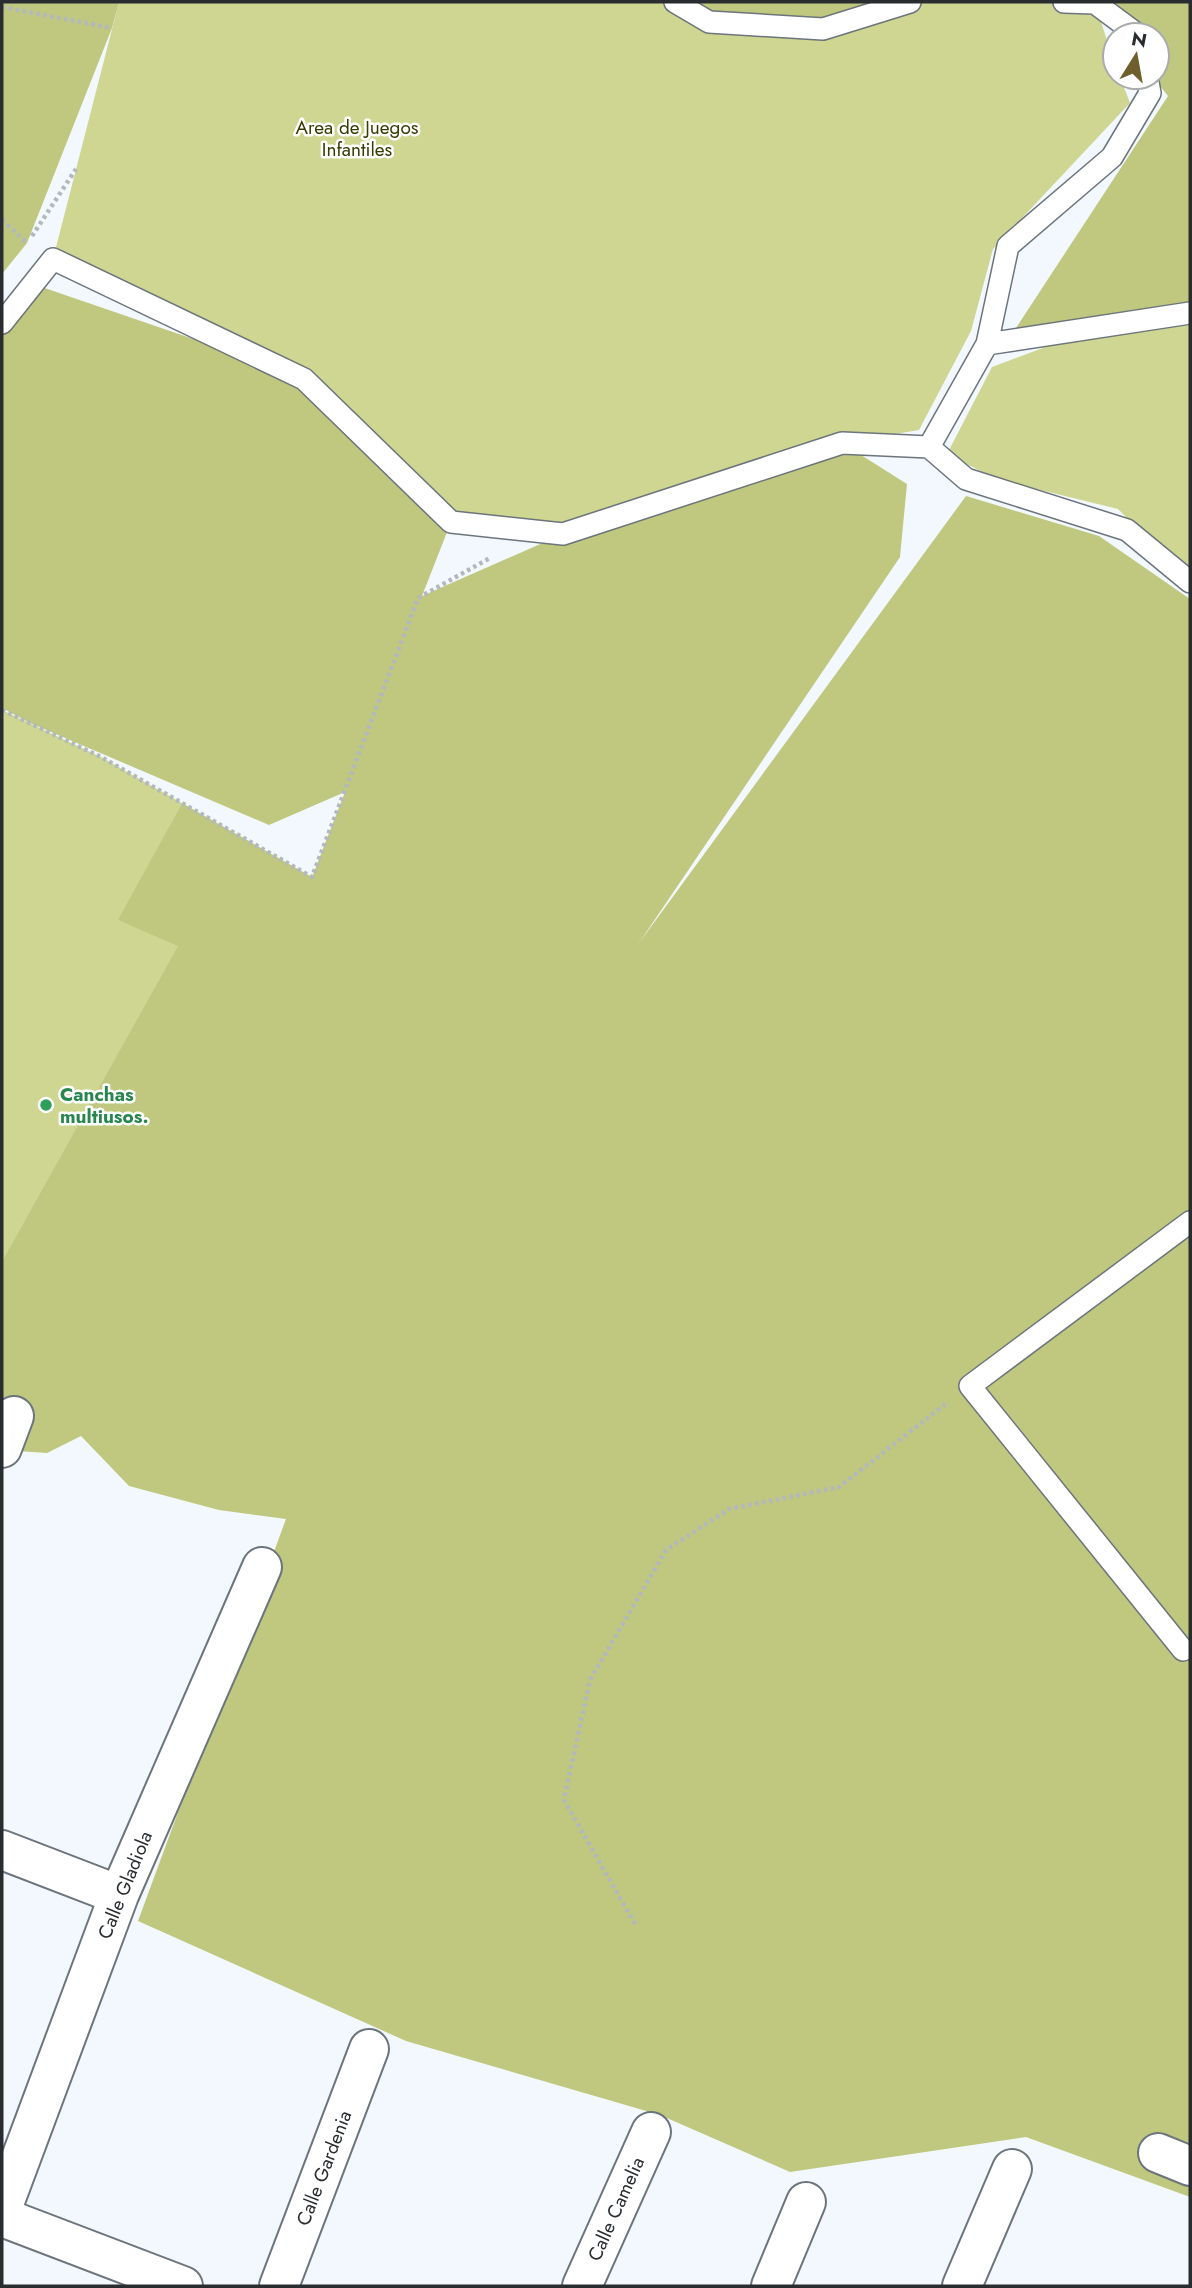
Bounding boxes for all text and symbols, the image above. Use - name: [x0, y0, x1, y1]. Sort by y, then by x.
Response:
- north arrow: [1101, 21, 1171, 91]
- text: N: [1129, 25, 1149, 54]
- park label: Area de Juegos Infantiles: [296, 114, 419, 163]
- place label: Canchas multiusos.: [60, 1081, 149, 1130]
- marker: Canchas multiusos.: [38, 1097, 54, 1113]
- street label: Calle Gladiola: [91, 1827, 159, 1943]
- street label: Calle Gardenia: [290, 2106, 358, 2230]
- street label: Calle Camelia: [581, 2153, 651, 2265]

